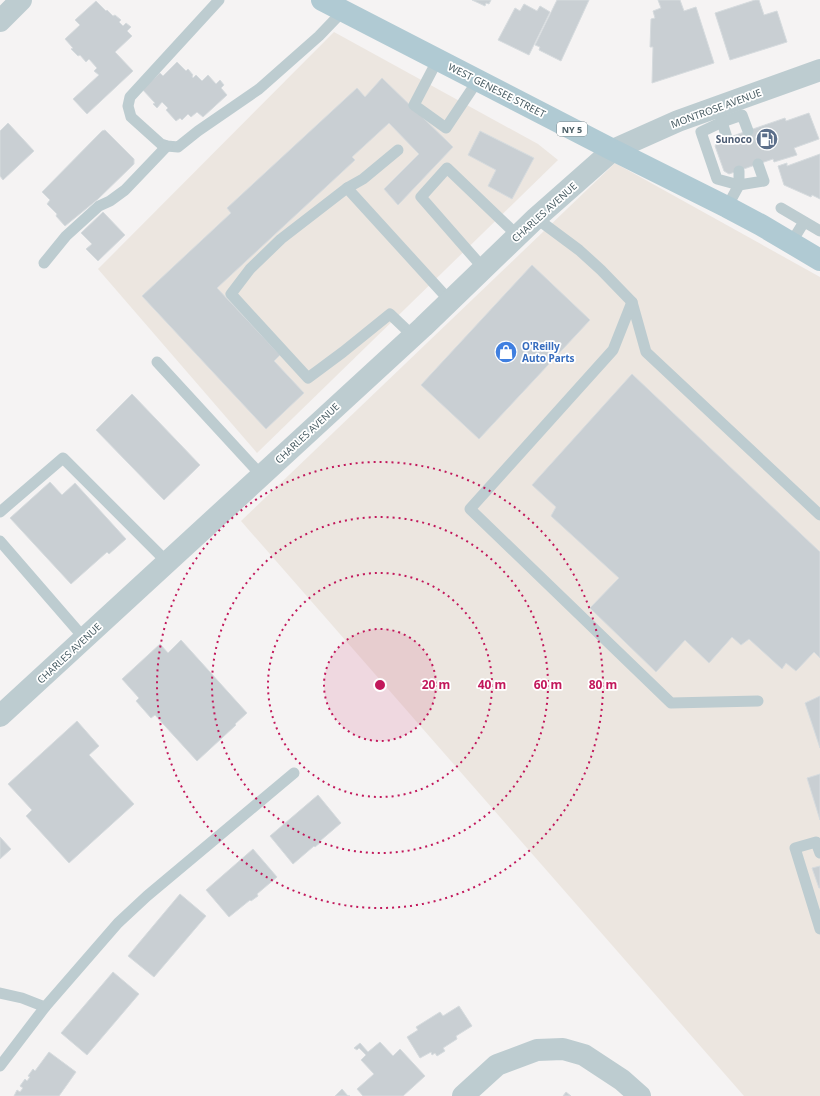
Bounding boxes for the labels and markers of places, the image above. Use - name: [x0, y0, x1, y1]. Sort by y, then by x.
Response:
- fuel station icon: Sunoco: [754, 126, 780, 152]
- place label: Sunoco: [716, 132, 752, 146]
- shop icon: O'Reilly Auto Parts: [493, 339, 519, 365]
- place label: O'Reilly Auto Parts: [522, 339, 575, 365]
- centre of rings: [373, 678, 387, 692]

